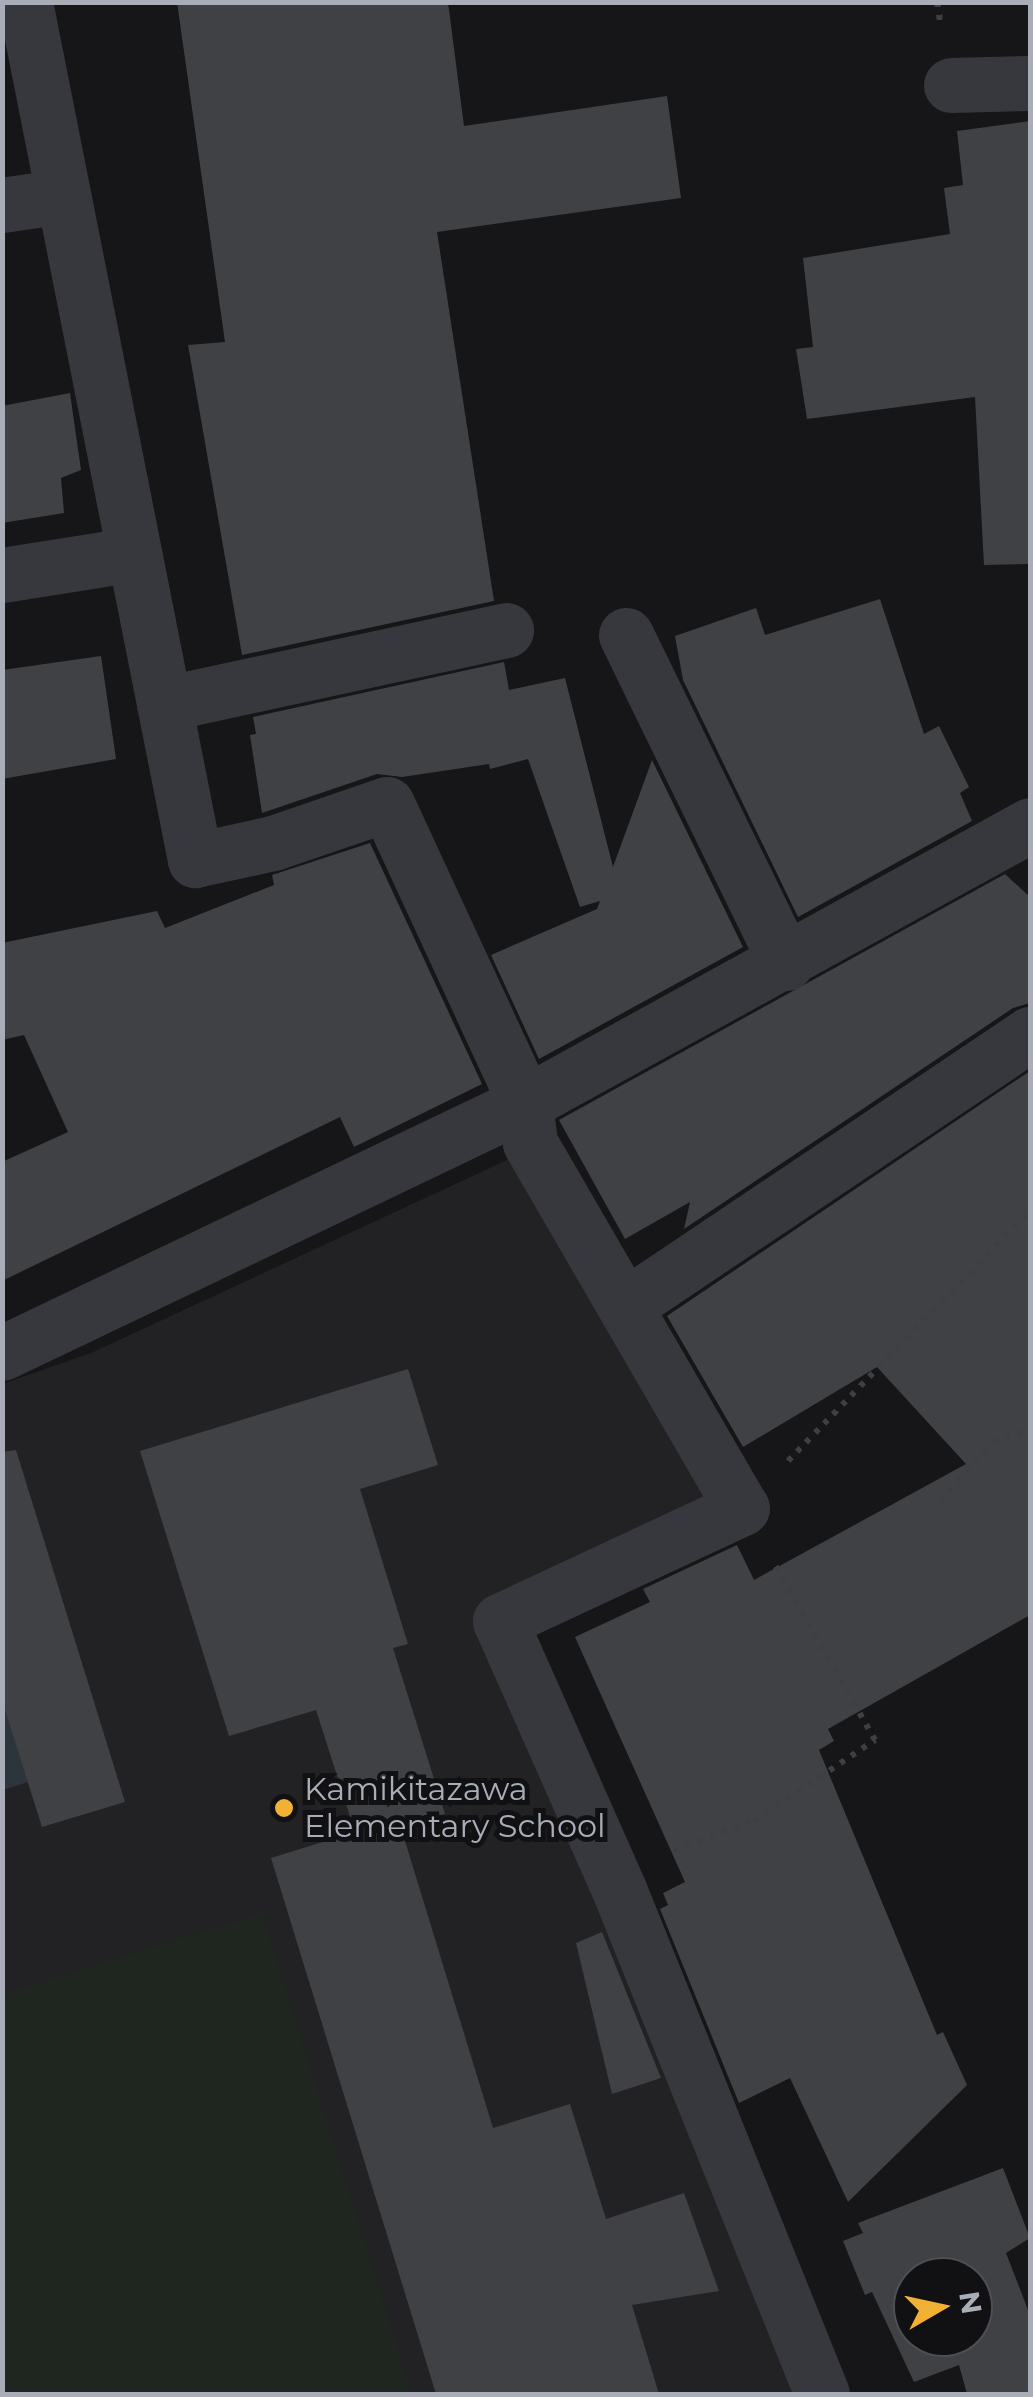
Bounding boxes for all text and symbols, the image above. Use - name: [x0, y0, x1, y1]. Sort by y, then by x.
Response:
- place label: Kamikitazawa Elementary School: [304, 1771, 606, 1846]
- marker: Kamikitazawa Elementary School: [273, 1797, 295, 1819]
- north arrow: [893, 2257, 993, 2357]
- text: N: [952, 2289, 989, 2316]

